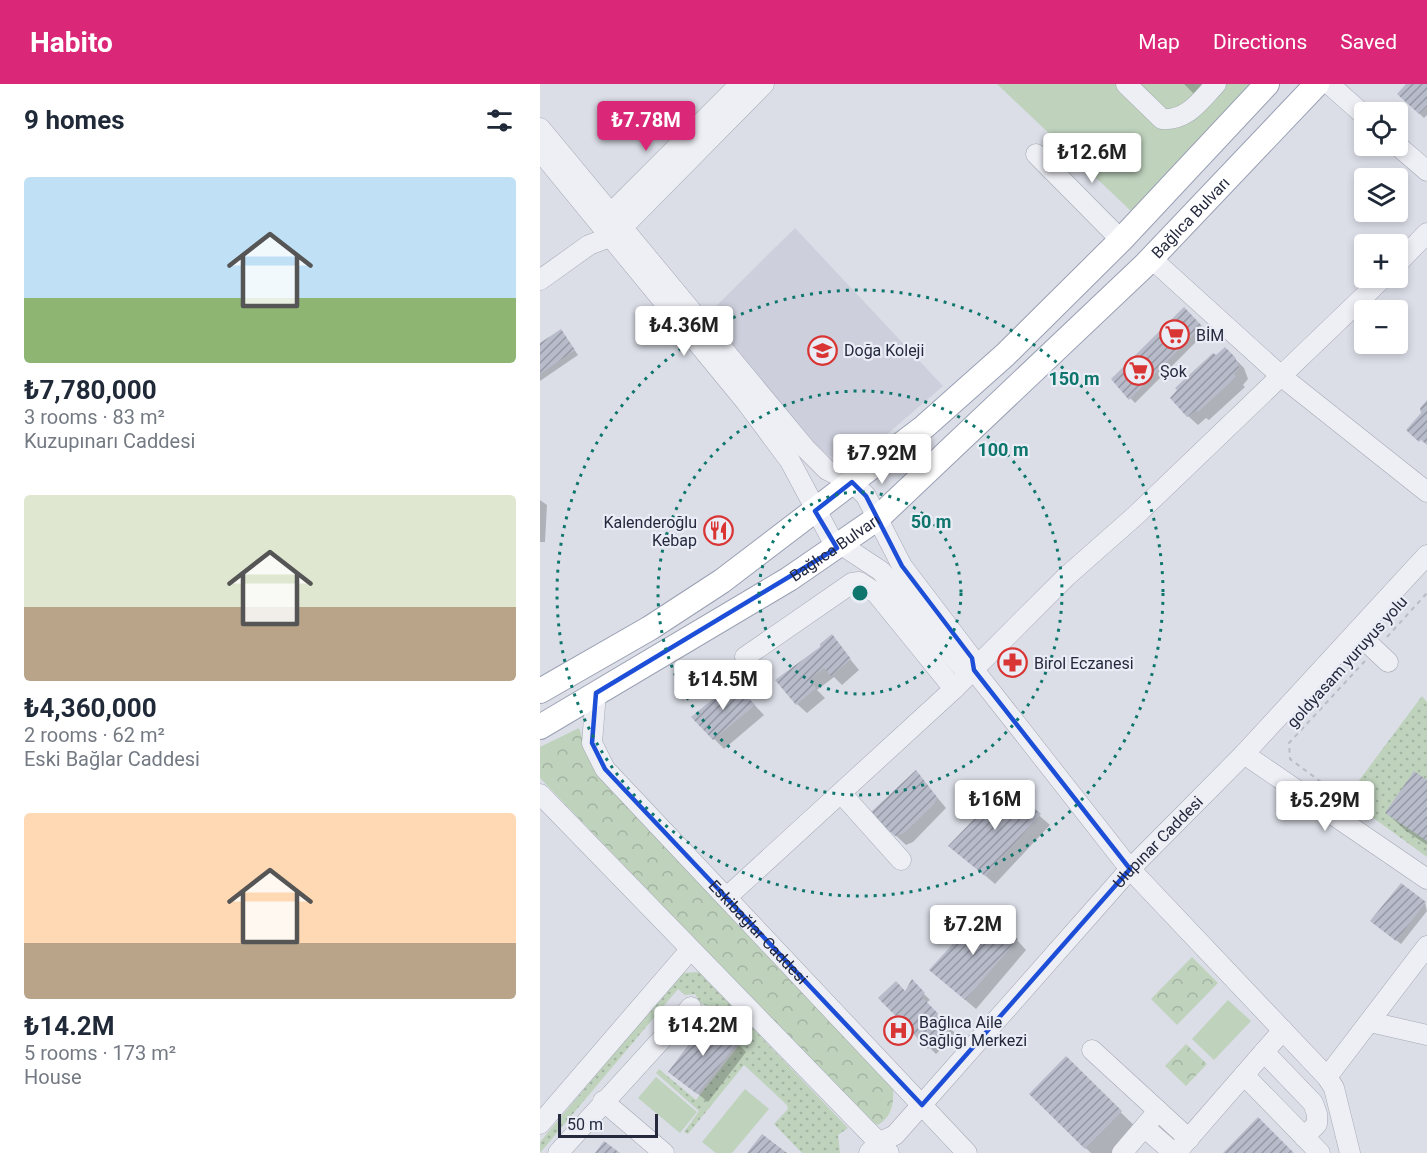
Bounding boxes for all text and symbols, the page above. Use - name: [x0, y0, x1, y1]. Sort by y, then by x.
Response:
- text: Habito: [30, 26, 113, 59]
- text: Map: [1138, 30, 1180, 54]
- text: Directions: [1213, 30, 1307, 54]
- text: Saved: [1340, 30, 1397, 54]
- pin: ₺7.78M: [597, 101, 695, 152]
- map controls: [1354, 102, 1408, 354]
- button: locate: [1354, 102, 1408, 156]
- icon: filters: [483, 104, 516, 137]
- text: 9 homes: [24, 105, 125, 135]
- text: ₺7.78M: [611, 108, 681, 132]
- pin: ₺12.6M: [1043, 133, 1141, 184]
- text: ₺12.6M: [1057, 140, 1127, 164]
- button: layers: [1354, 168, 1408, 222]
- street label: Bağlıca Bulvarı: [1147, 173, 1233, 262]
- icon: home: [216, 216, 324, 324]
- button: +: [1354, 234, 1408, 288]
- button: −: [1354, 300, 1408, 354]
- pin: ₺4.36M: [635, 306, 733, 357]
- text: ₺4.36M: [649, 313, 719, 337]
- supermarket icon: BİM: [1159, 319, 1191, 351]
- place label: BİM: [1196, 326, 1224, 345]
- school or university icon: Doğa Koleji: [807, 334, 839, 366]
- place label: Doğa Koleji: [844, 341, 924, 360]
- supermarket icon: Şok: [1123, 355, 1155, 387]
- place label: Şok: [1160, 362, 1188, 381]
- text: 150 m: [1048, 368, 1100, 389]
- text: ₺7,780,000: [24, 375, 157, 405]
- text: 3 rooms · 83 m²: [24, 405, 165, 429]
- text: Kuzupınarı Caddesi: [24, 429, 195, 453]
- pin: ₺7.92M: [833, 434, 931, 485]
- text: 100 m: [977, 439, 1029, 460]
- text: ₺7.92M: [847, 441, 917, 465]
- street label: Bağlıca Bulvarı: [786, 510, 883, 585]
- text: 50 m: [911, 511, 951, 532]
- place label: Kalenderoğlu Kebap: [603, 513, 697, 550]
- restaurant icon: Kalenderoğlu Kebap: [702, 515, 734, 547]
- icon: home: [216, 534, 324, 642]
- centre of rings: [850, 583, 870, 603]
- street label: goldyasam yuruyus yolu: [1283, 592, 1411, 732]
- pharmacy icon: Birol Eczanesi: [997, 647, 1029, 679]
- place label: Birol Eczanesi: [1034, 654, 1134, 673]
- pin: ₺14.5M: [674, 660, 772, 711]
- text: ₺14.5M: [688, 667, 758, 691]
- text: ₺4,360,000: [24, 693, 157, 723]
- text: 2 rooms · 62 m²: [24, 723, 165, 747]
- text: Eski Bağlar Caddesi: [24, 747, 200, 771]
- pin: ₺16M: [959, 780, 1031, 831]
- pin: ₺5.29M: [1276, 781, 1374, 832]
- text: ₺16M: [969, 787, 1021, 811]
- text: ₺5.29M: [1290, 788, 1360, 812]
- street label: Ulupınar Caddesi: [1109, 792, 1207, 891]
- icon: home: [216, 852, 324, 960]
- street label: Eskibağlar Caddesi: [705, 876, 812, 988]
- pin: ₺7.2M: [931, 905, 1015, 956]
- text: ₺7.2M: [944, 912, 1002, 936]
- pin: ₺14.2M: [654, 1006, 752, 1057]
- text: ₺14.2M: [24, 1011, 114, 1041]
- text: ₺14.2M: [668, 1013, 738, 1037]
- place label: Bağlıca Aile Sağlığı Merkezi: [919, 1013, 1027, 1050]
- hospital icon: Bağlıca Aile Sağlığı Merkezi: [882, 1015, 914, 1047]
- text: 5 rooms · 173 m²: [24, 1041, 176, 1065]
- text: House: [24, 1065, 82, 1089]
- scale bar: [558, 1111, 658, 1138]
- text: 50 m: [567, 1115, 603, 1134]

